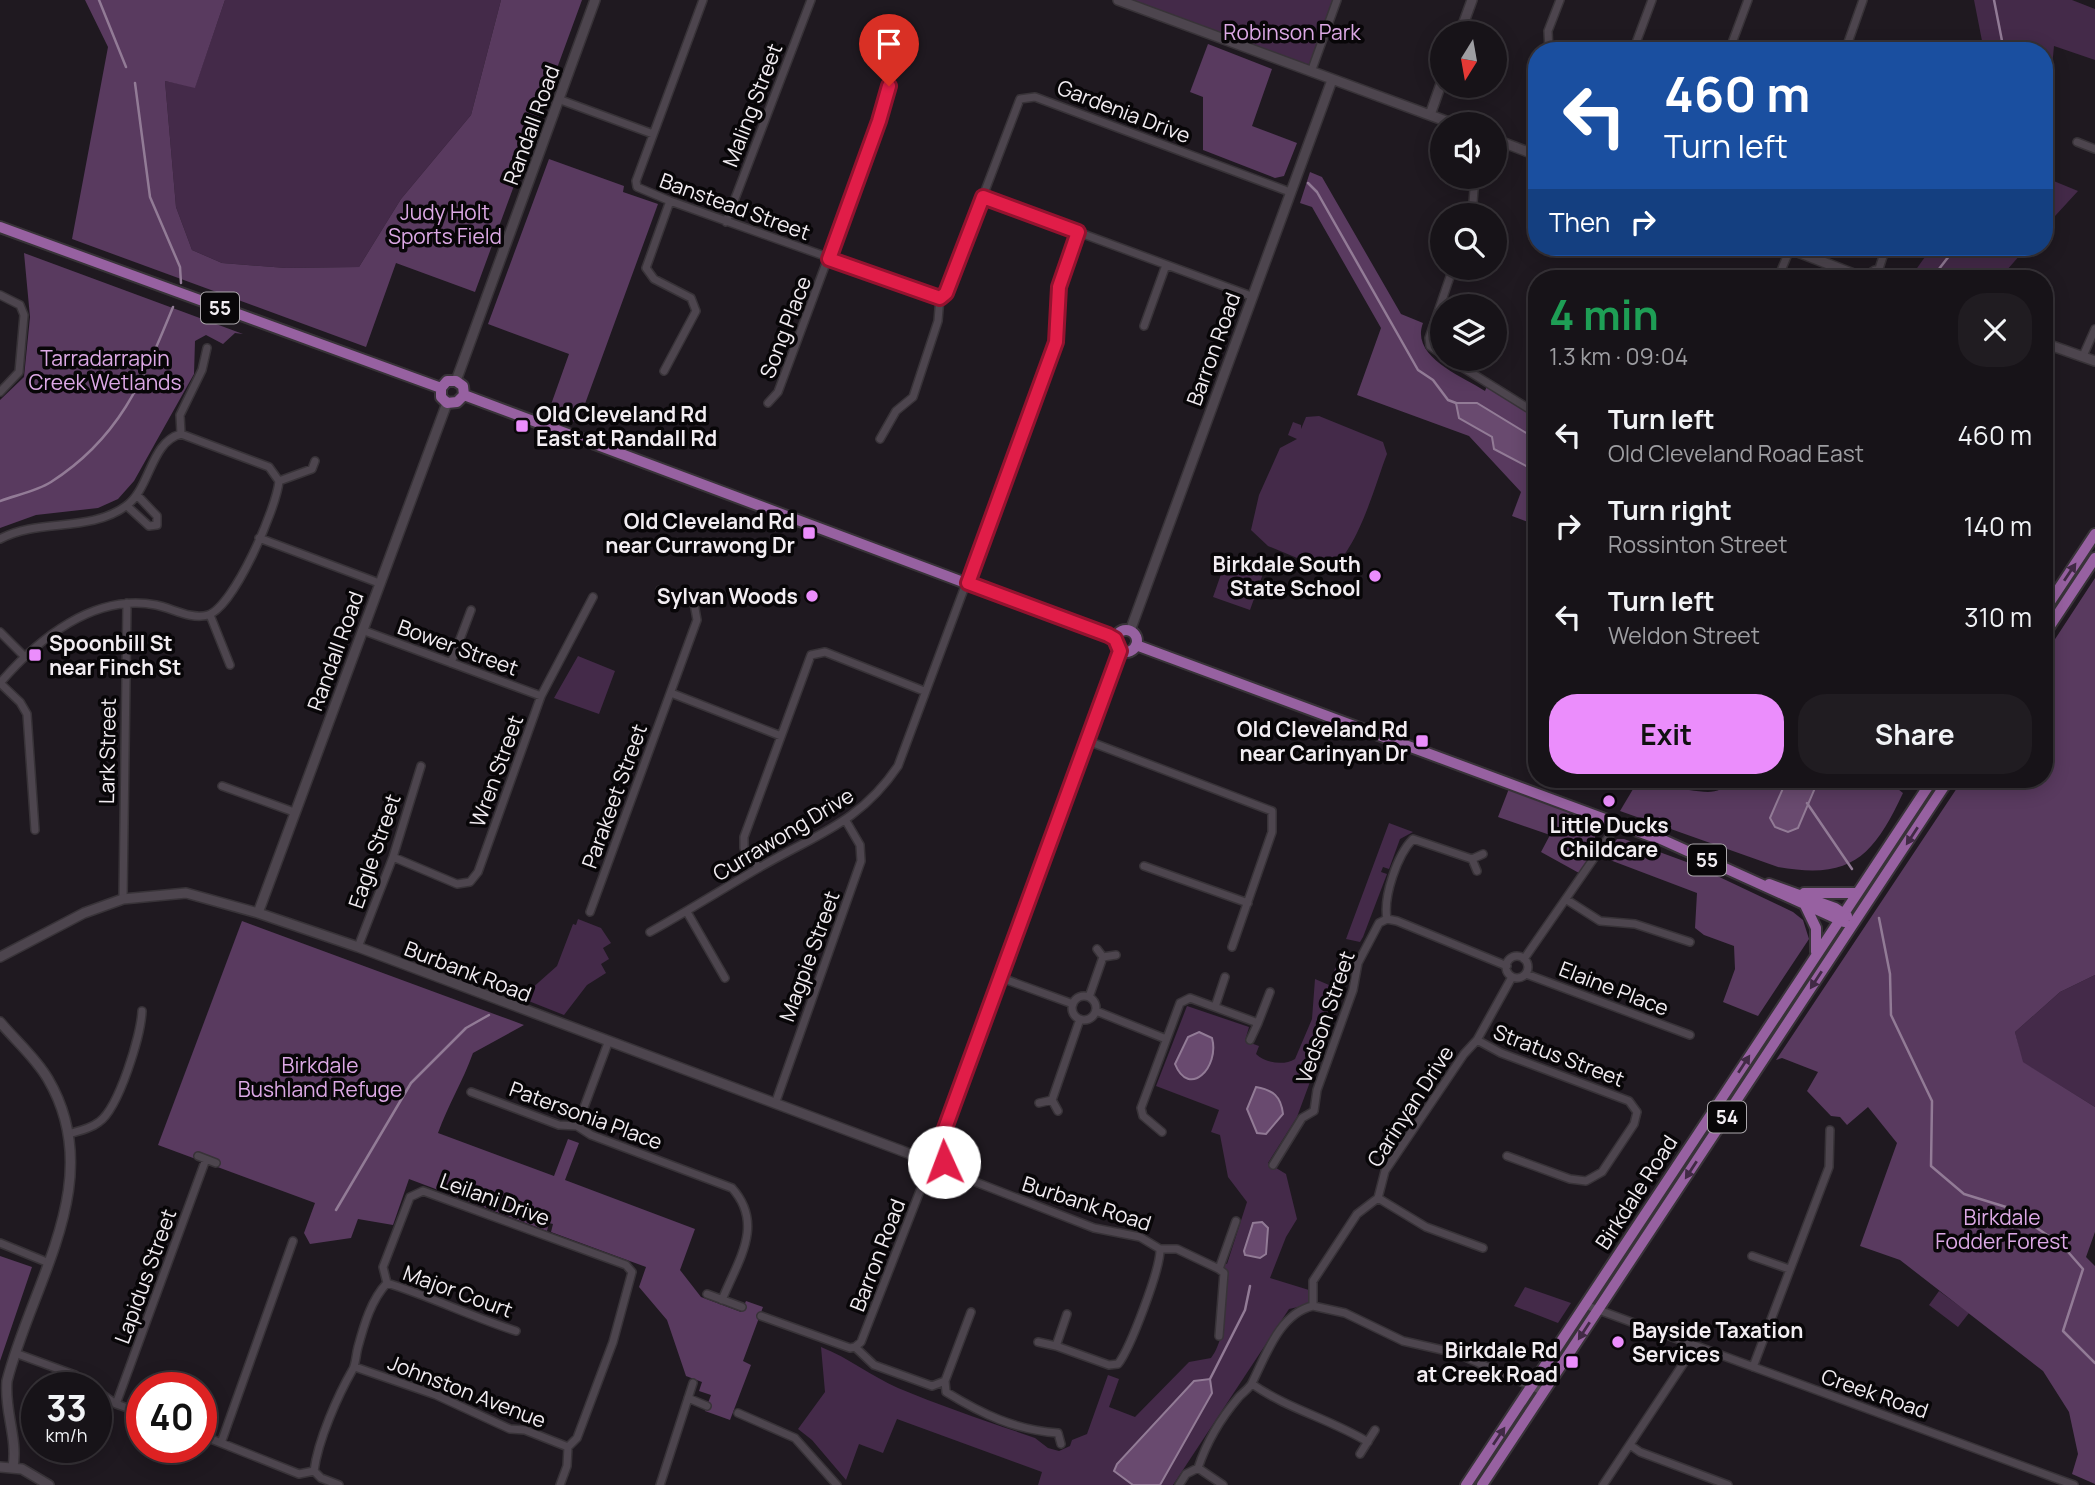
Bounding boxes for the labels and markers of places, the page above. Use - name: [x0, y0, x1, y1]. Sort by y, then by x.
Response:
- pin: [859, 14, 919, 86]
- place label: Old Cleveland Rd East at Randall Rd: [536, 400, 717, 452]
- marker: Old Cleveland Rd East at Randall Rd: [514, 418, 530, 434]
- place label: Old Cleveland Rd near Currawong Dr: [605, 507, 795, 559]
- marker: Old Cleveland Rd near Currawong Dr: [801, 525, 817, 541]
- place label: Birkdale South State School: [1212, 550, 1361, 602]
- marker: Birkdale South State School: [1367, 568, 1383, 584]
- place label: Sylvan Woods: [657, 582, 798, 610]
- marker: Sylvan Woods: [804, 588, 820, 604]
- place label: Spoonbill St near Finch St: [49, 629, 181, 681]
- marker: Spoonbill St near Finch St: [27, 647, 43, 663]
- place label: Old Cleveland Rd near Carinyan Dr: [1237, 715, 1408, 767]
- marker: Old Cleveland Rd near Carinyan Dr: [1414, 733, 1430, 749]
- marker: Little Ducks Childcare: [1601, 793, 1617, 809]
- place label: Little Ducks Childcare: [1549, 811, 1669, 863]
- place label: Bayside Taxation Services: [1632, 1316, 1803, 1368]
- marker: Bayside Taxation Services: [1610, 1334, 1626, 1350]
- place label: Birkdale Rd at Creek Road: [1416, 1336, 1558, 1388]
- marker: Birkdale Rd at Creek Road: [1564, 1354, 1580, 1370]

